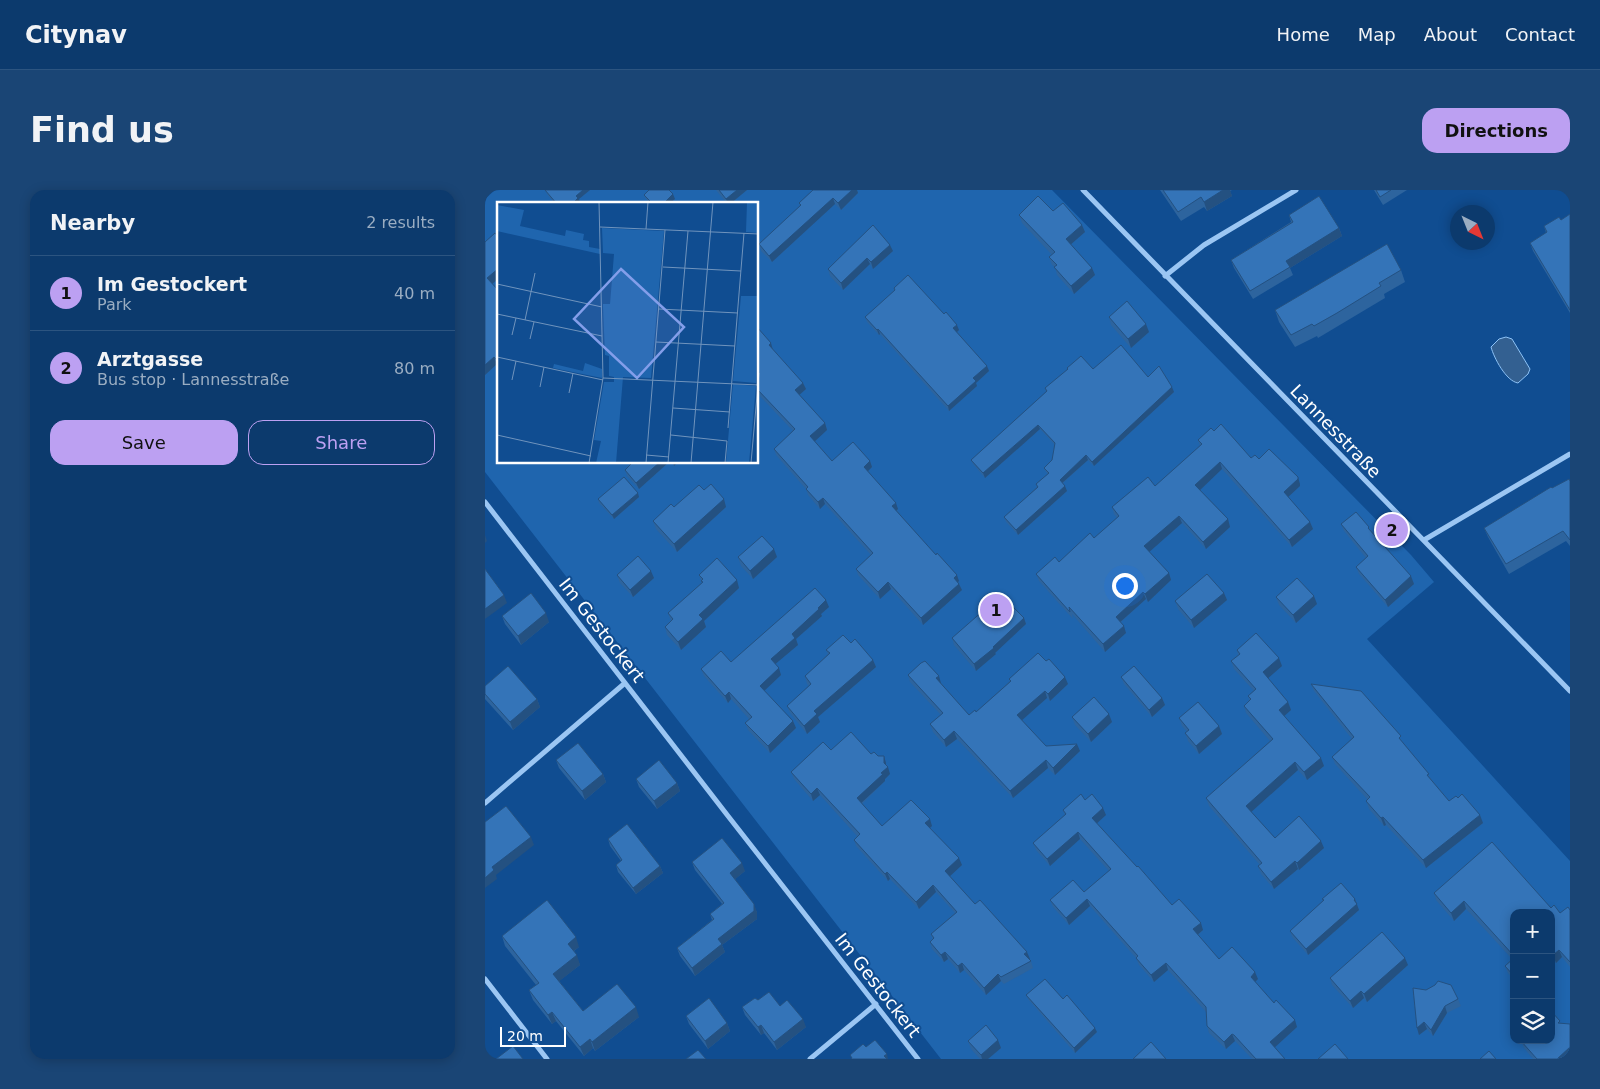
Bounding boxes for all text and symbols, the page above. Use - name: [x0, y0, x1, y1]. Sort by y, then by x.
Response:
- text: Citynav: [25, 21, 127, 49]
- text: Home: [1277, 24, 1330, 45]
- text: Map: [1358, 24, 1396, 45]
- text: About: [1424, 24, 1477, 45]
- text: Contact: [1505, 24, 1575, 45]
- button: Directions: [1422, 108, 1570, 153]
- text: Find us: [30, 110, 174, 150]
- inset map: [497, 202, 759, 464]
- north arrow: [1450, 205, 1495, 250]
- text: Nearby: [50, 211, 135, 235]
- text: 2 results: [366, 213, 435, 232]
- text: Im Gestockert: [97, 273, 247, 295]
- text: 1: [60, 284, 72, 303]
- text: 40 m: [394, 284, 435, 303]
- text: Park: [97, 295, 132, 314]
- text: Arztgasse: [97, 348, 203, 370]
- text: 2: [60, 359, 72, 378]
- text: 80 m: [394, 359, 435, 378]
- text: Bus stop · Lannesstraße: [97, 370, 289, 389]
- street label: Lannesstraße: [1286, 380, 1386, 482]
- button: Save: [50, 420, 238, 465]
- button: Share: [248, 420, 435, 465]
- pin: 2: [1376, 511, 1408, 549]
- your location: [1112, 573, 1138, 599]
- street label: Im Gestockert: [555, 574, 649, 686]
- pin: 1: [980, 591, 1012, 629]
- map controls: [1510, 909, 1555, 1044]
- button: +: [1510, 909, 1555, 954]
- street label: Im Gestockert: [831, 929, 925, 1041]
- button: −: [1510, 954, 1555, 999]
- button: layers: [1510, 999, 1555, 1044]
- scale bar: [500, 1024, 566, 1047]
- text: 20 m: [507, 1028, 543, 1044]

